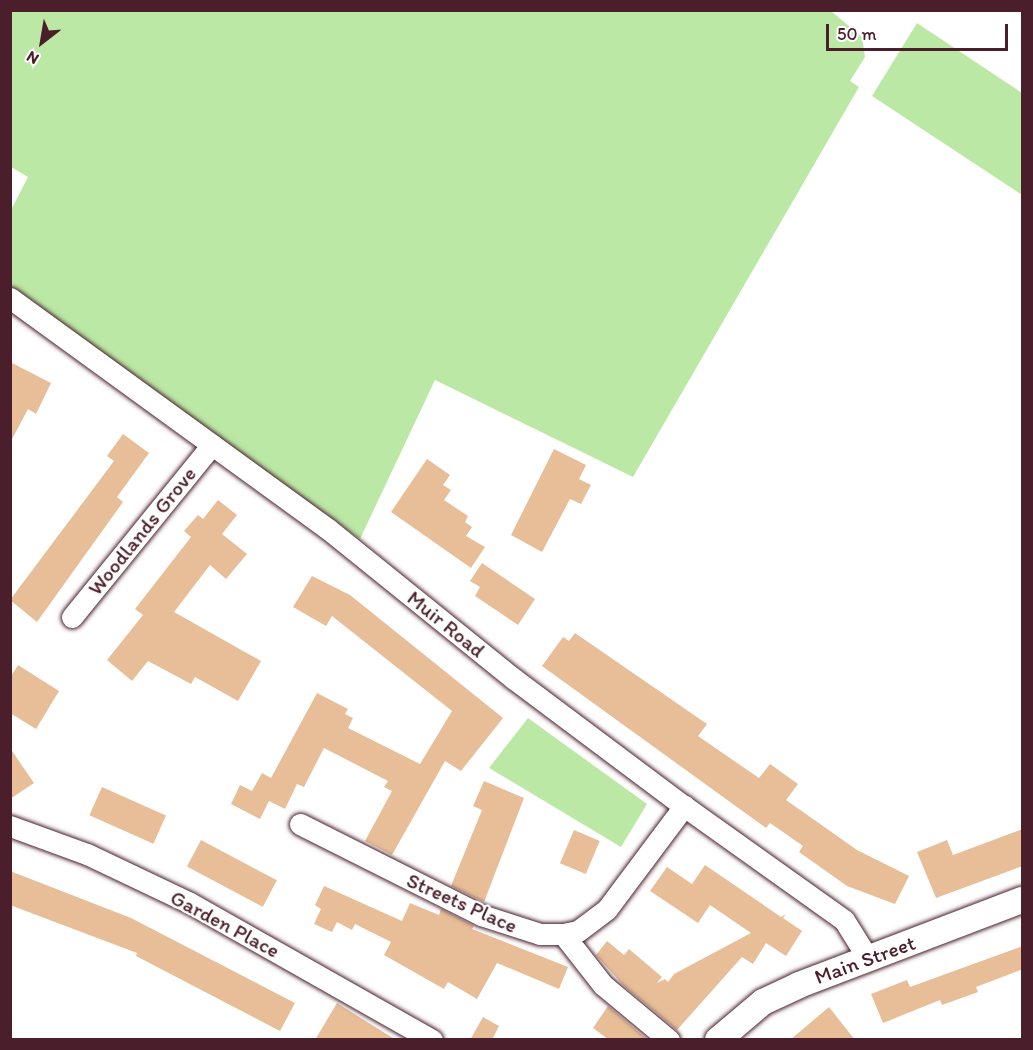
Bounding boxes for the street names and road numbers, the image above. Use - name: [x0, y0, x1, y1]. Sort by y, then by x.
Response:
- street label: Woodlands Grove: [83, 462, 201, 600]
- street label: Muir Road: [402, 585, 490, 663]
- street label: Streets Place: [403, 867, 521, 939]
- street label: Garden Place: [166, 885, 284, 963]
- street label: Main Street: [811, 930, 919, 990]

